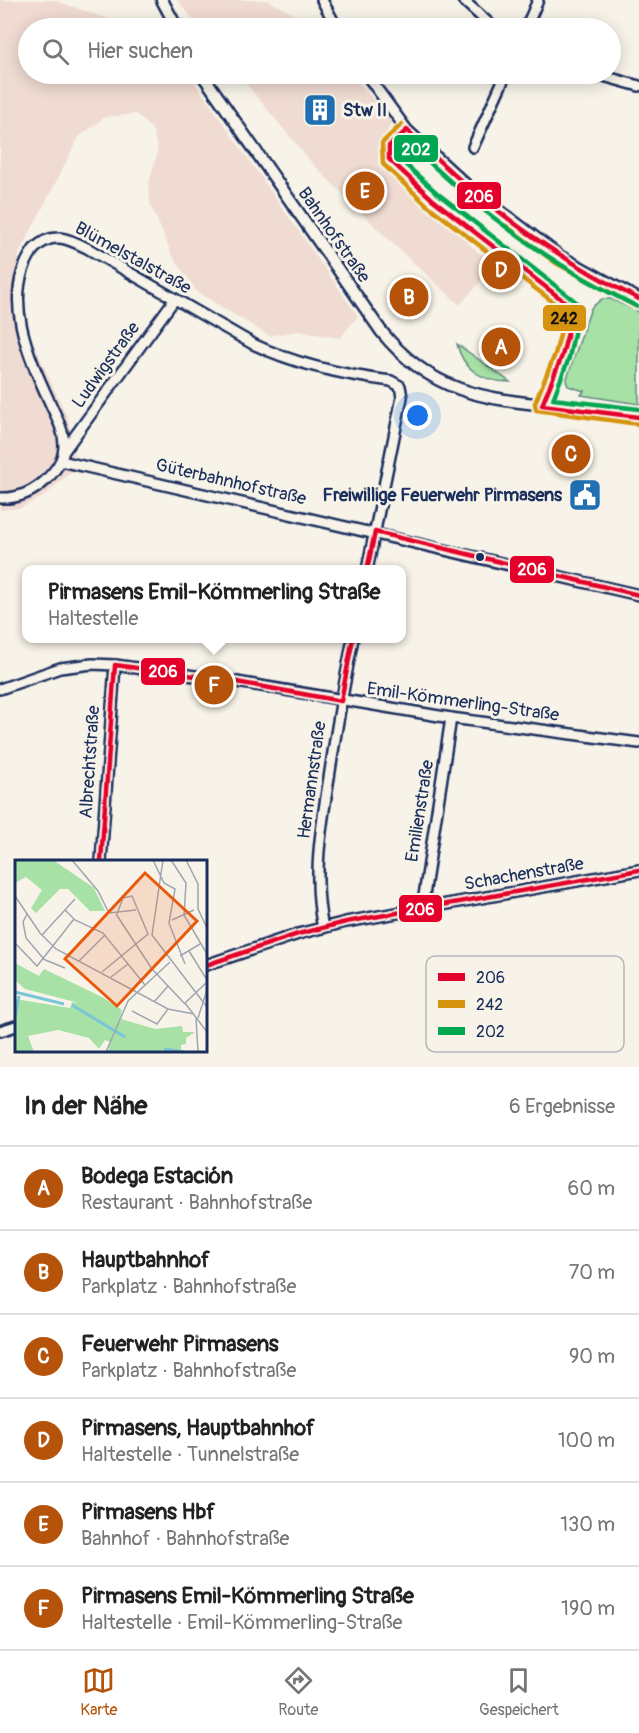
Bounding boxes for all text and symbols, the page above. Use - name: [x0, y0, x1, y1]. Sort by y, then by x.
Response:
- search box: [18, 18, 621, 84]
- icon: search: [39, 35, 72, 68]
- text: Hier suchen: [87, 37, 193, 65]
- building icon: Stw II: [302, 92, 338, 128]
- place label: Stw II: [343, 99, 387, 122]
- line badge: 202: [393, 134, 439, 163]
- text: 202: [402, 140, 430, 160]
- pin: E: [346, 168, 385, 213]
- line badge: 206: [456, 181, 502, 210]
- street label: Bahnhofstraße: [293, 183, 375, 287]
- text: 206: [464, 187, 494, 207]
- street label: Blümelstalstraße: [71, 217, 195, 300]
- pin: D: [482, 248, 520, 292]
- pin: B: [390, 274, 428, 320]
- line badge: 242: [542, 304, 587, 332]
- text: 242: [550, 309, 578, 329]
- street label: Ludwigstraße: [67, 317, 145, 413]
- pin: A: [482, 324, 520, 370]
- your location: [403, 401, 432, 430]
- pin: C: [552, 432, 590, 476]
- street label: Güterbahnhofstraße: [153, 453, 309, 511]
- public building icon: Freiwillige Feuerwehr Pirmasens: [567, 477, 603, 513]
- place label: Freiwillige Feuerwehr Pirmasens: [322, 484, 563, 507]
- unlabelled marker: [474, 551, 486, 563]
- line badge: 206: [509, 555, 555, 584]
- text: 206: [517, 560, 547, 580]
- popup: [22, 565, 406, 643]
- text: Pirmasens Emil-Kömmerling Straße: [48, 578, 380, 606]
- text: Haltestelle: [48, 606, 138, 631]
- line badge: 206: [140, 657, 186, 686]
- text: 206: [148, 662, 178, 682]
- pin: F: [194, 662, 234, 708]
- street label: Emil-Kömmerling-Straße: [365, 677, 561, 727]
- street label: Albrechtstraße: [75, 705, 105, 819]
- street label: Hermannstraße: [292, 720, 332, 840]
- street label: Emilienstraße: [401, 758, 439, 864]
- street label: Schachenstraße: [462, 852, 586, 896]
- inset map: [15, 860, 207, 1052]
- line badge: 206: [398, 894, 443, 923]
- text: 206: [405, 900, 435, 920]
- legend: [426, 956, 624, 1052]
- text: 206: [476, 968, 505, 988]
- text: 242: [476, 995, 503, 1015]
- text: 202: [476, 1022, 505, 1042]
- text: In der Nähe: [24, 1090, 147, 1122]
- text: 6 Ergebnisse: [509, 1094, 615, 1119]
- text: Bodega Estación: [81, 1162, 233, 1190]
- text: A: [37, 1176, 50, 1201]
- text: 60 m: [568, 1176, 615, 1201]
- text: Restaurant · Bahnhofstraße: [81, 1190, 312, 1215]
- text: Hauptbahnhof: [81, 1246, 210, 1274]
- text: B: [38, 1260, 49, 1285]
- text: 70 m: [569, 1260, 615, 1285]
- text: Parkplatz · Bahnhofstraße: [81, 1274, 296, 1299]
- text: Feuerwehr Pirmasens: [81, 1330, 279, 1358]
- text: C: [37, 1344, 50, 1369]
- text: 90 m: [569, 1344, 615, 1369]
- text: Parkplatz · Bahnhofstraße: [81, 1358, 296, 1383]
- text: Pirmasens, Hauptbahnhof: [81, 1414, 315, 1442]
- text: D: [37, 1428, 50, 1453]
- text: 100 m: [558, 1428, 615, 1453]
- text: Haltestelle · Tunnelstraße: [81, 1442, 299, 1467]
- text: Pirmasens Hbf: [81, 1498, 215, 1526]
- text: E: [38, 1512, 49, 1537]
- text: 130 m: [560, 1512, 615, 1537]
- text: Bahnhof · Bahnhofstraße: [81, 1526, 289, 1551]
- text: Pirmasens Emil-Kömmerling Straße: [81, 1582, 414, 1610]
- text: F: [37, 1596, 50, 1621]
- text: 190 m: [561, 1596, 615, 1621]
- text: Haltestelle · Emil-Kömmerling-Straße: [81, 1610, 402, 1635]
- tab: Karte: [80, 1664, 117, 1720]
- tab: Route: [278, 1664, 318, 1720]
- tab: Gespeichert: [479, 1664, 559, 1720]

